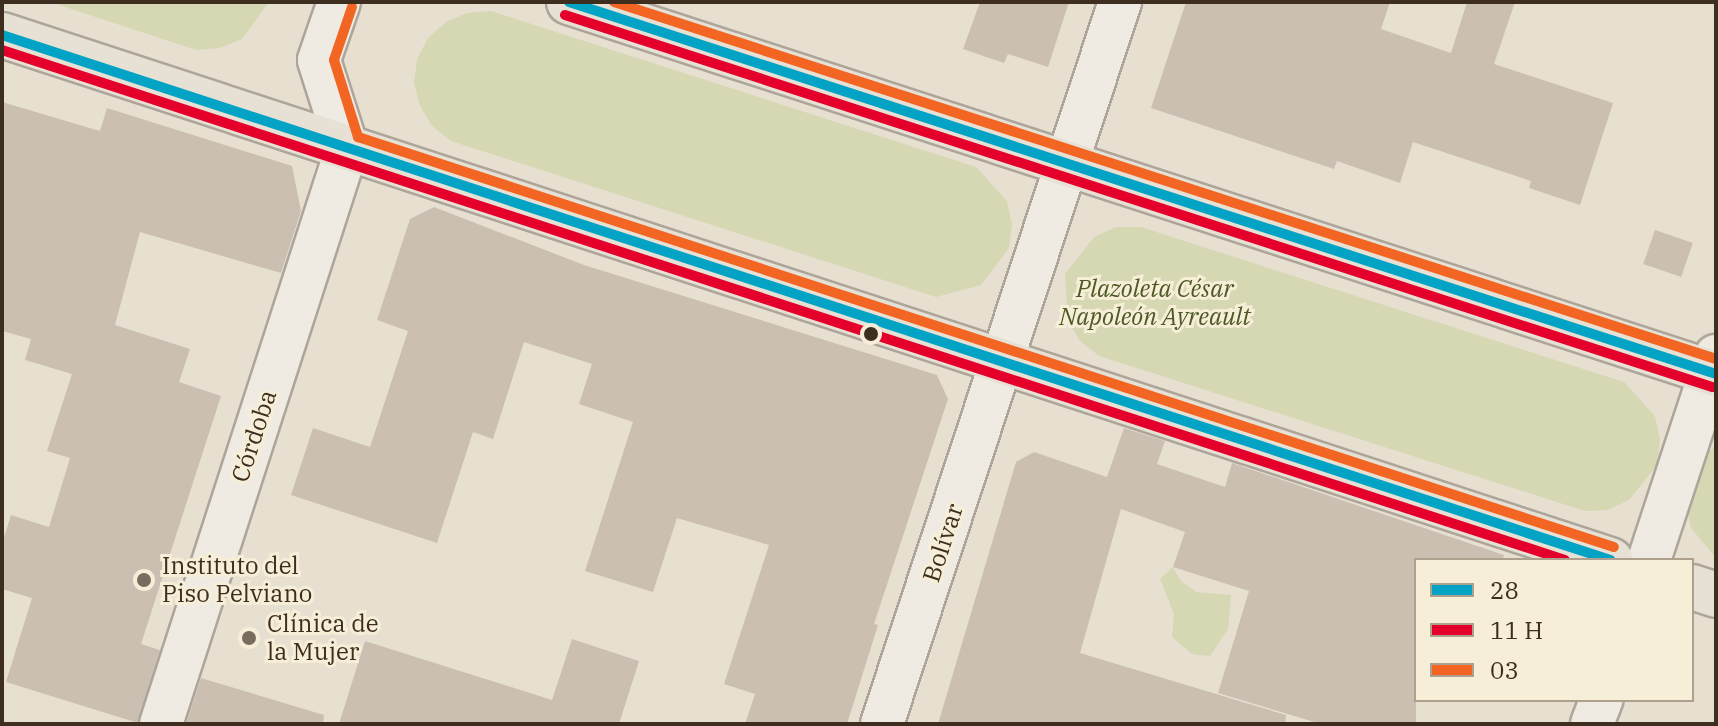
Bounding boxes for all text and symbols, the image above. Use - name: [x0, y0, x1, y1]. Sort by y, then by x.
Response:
- park label: Plazoleta César Napoleón Ayreault: [1059, 275, 1251, 331]
- unlabelled marker: [863, 326, 879, 342]
- street label: Córdoba: [226, 386, 282, 486]
- street label: Bolívar: [917, 500, 969, 586]
- place label: Instituto del Piso Pelviano: [162, 552, 312, 608]
- legend: [1414, 558, 1694, 702]
- marker: Instituto del Piso Pelviano: [133, 569, 155, 591]
- text: 28: [1490, 574, 1519, 606]
- place label: Clínica de la Mujer: [267, 610, 379, 666]
- text: 11 H: [1490, 614, 1543, 646]
- marker: Clínica de la Mujer: [238, 627, 260, 649]
- text: 03: [1490, 654, 1519, 686]

